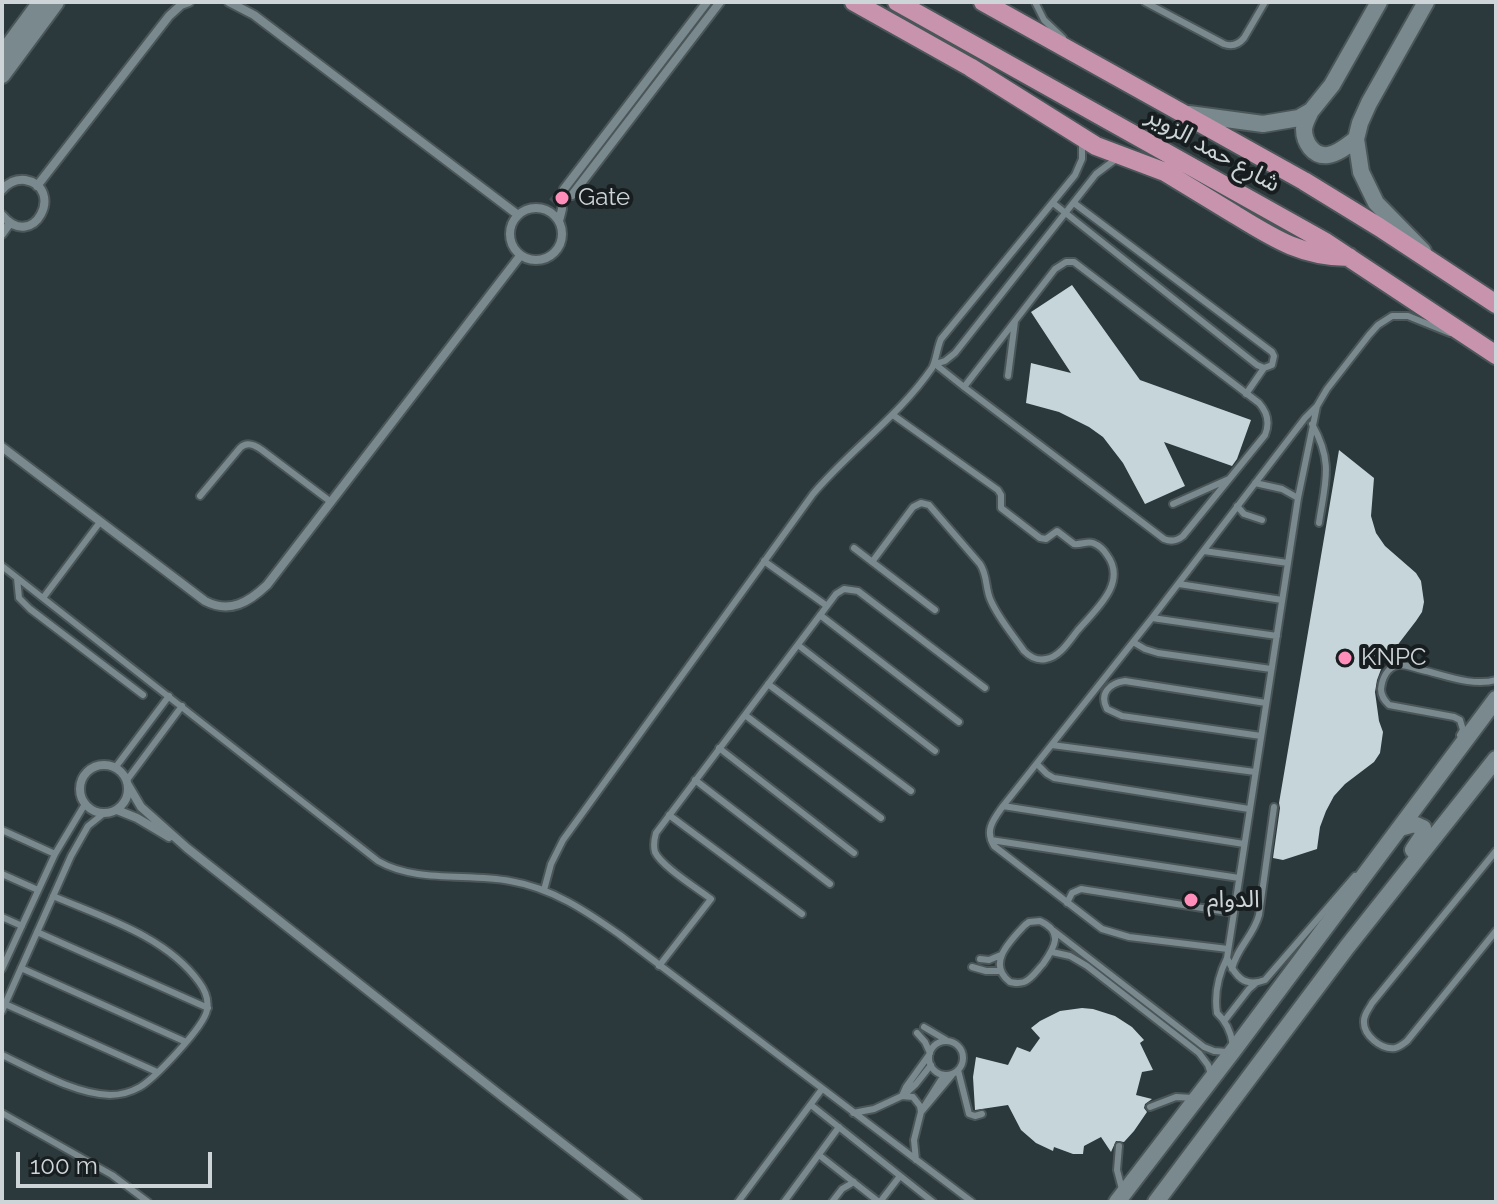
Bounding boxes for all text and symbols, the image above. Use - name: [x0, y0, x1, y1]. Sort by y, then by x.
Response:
- street label: شارع حمد الزوير: [1141, 101, 1285, 199]
- place label: Gate: [578, 184, 630, 212]
- marker: Gate: [553, 189, 571, 207]
- place label: KNPC: [1361, 644, 1426, 672]
- marker: KNPC: [1336, 649, 1354, 667]
- place label: الدوام: [1207, 886, 1260, 914]
- marker: الدوام: [1182, 891, 1200, 909]
- scale bar: [20, 1136, 216, 1186]
- text: 100 m: [30, 1151, 98, 1180]

